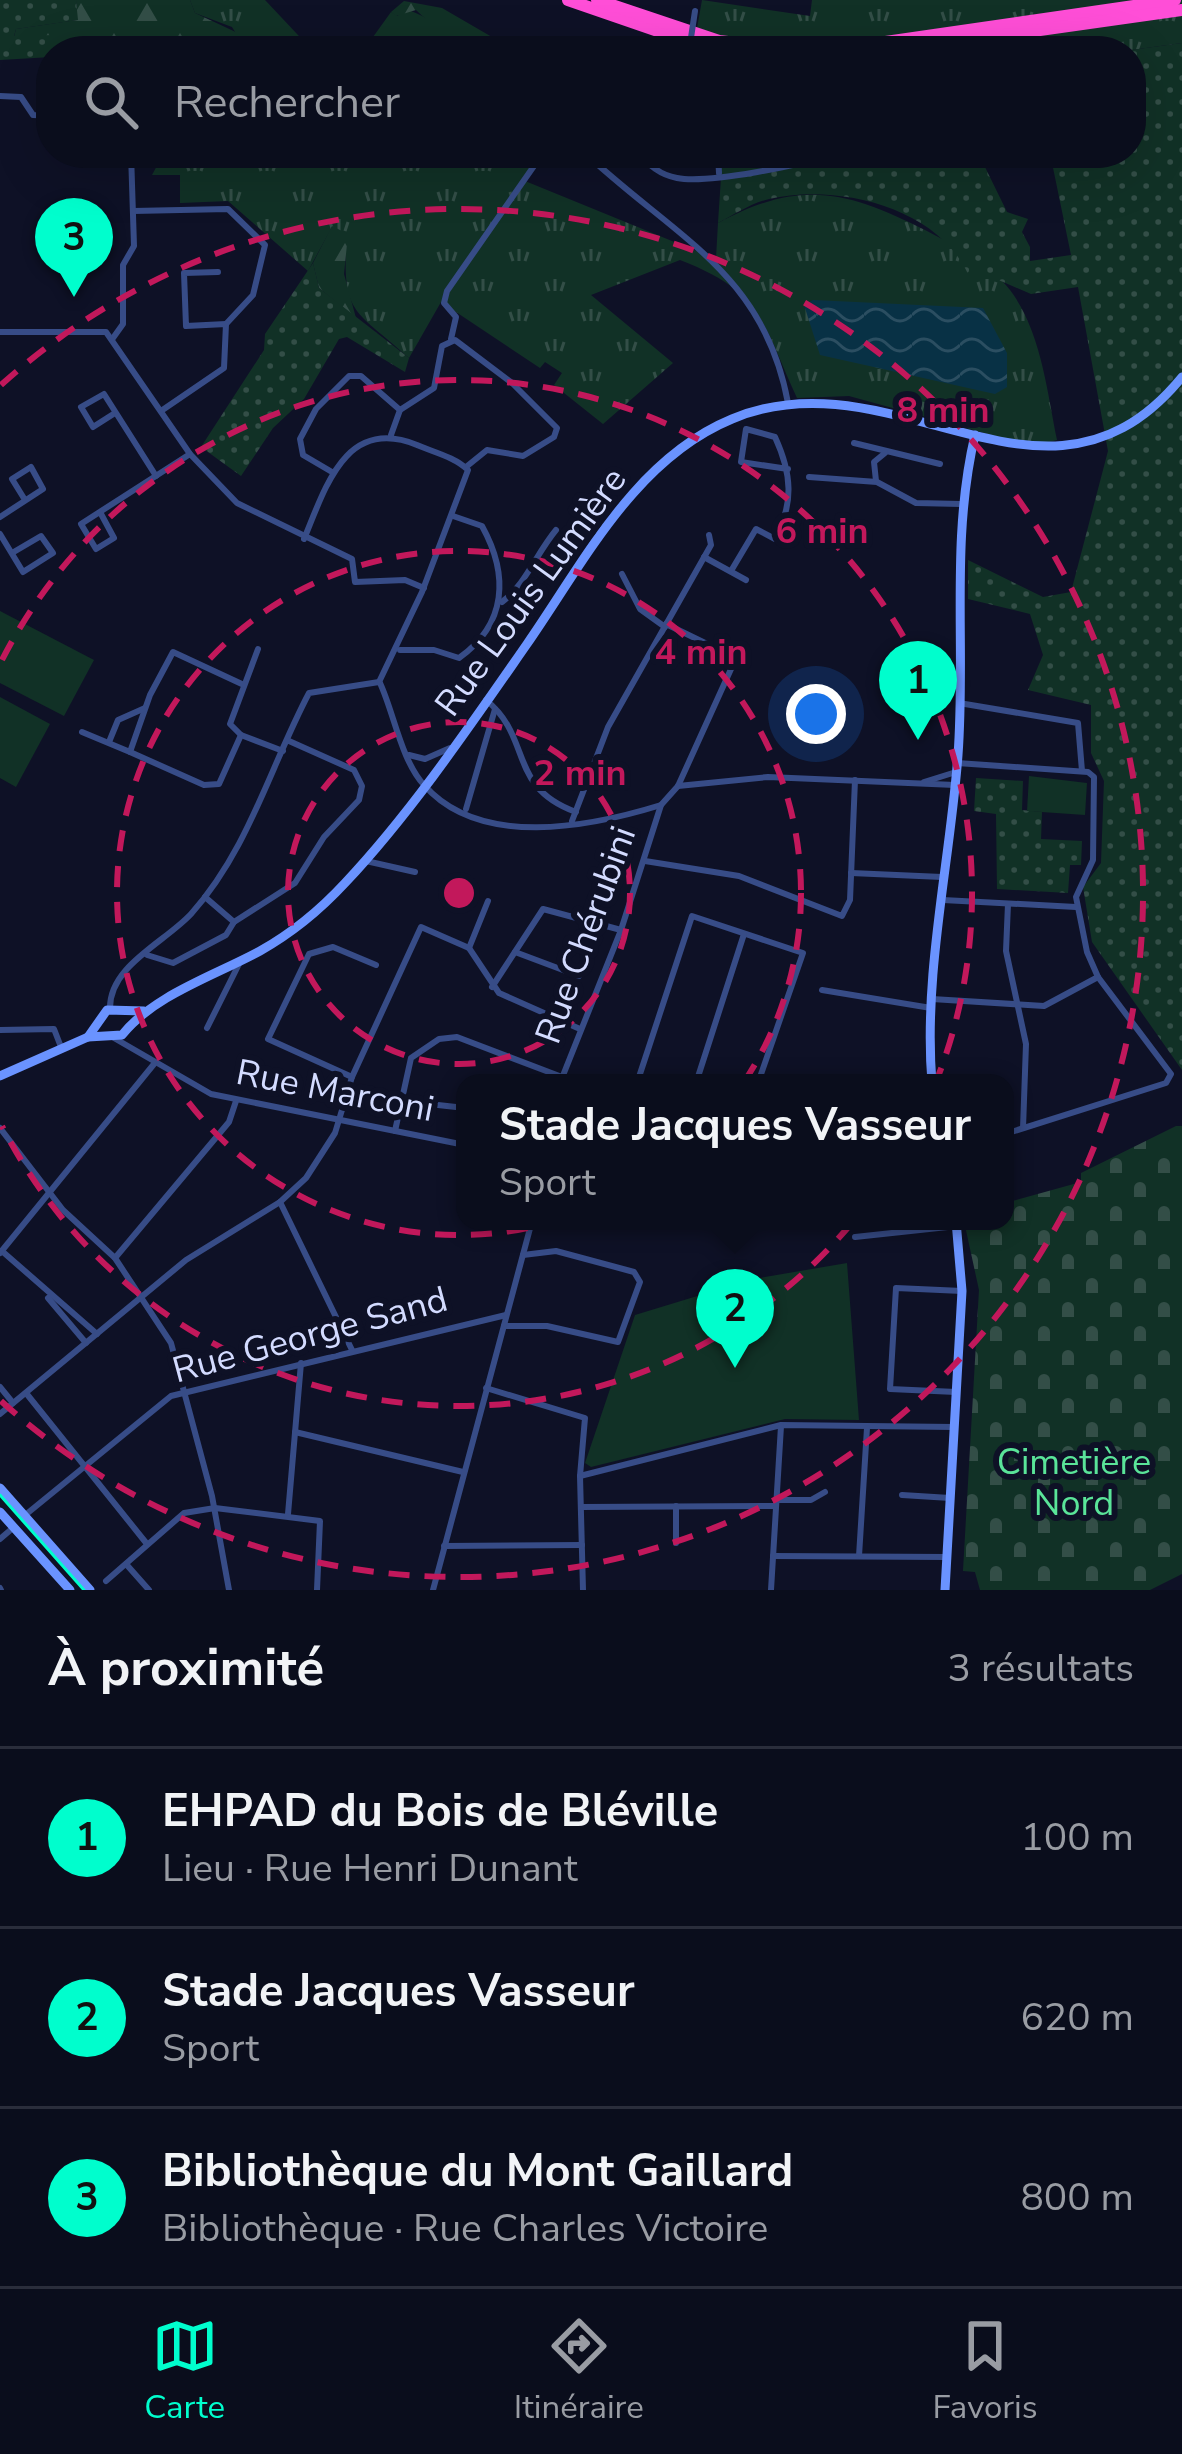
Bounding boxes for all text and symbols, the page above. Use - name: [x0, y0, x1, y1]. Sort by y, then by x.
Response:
- search box: [36, 36, 1146, 168]
- icon: search: [78, 69, 144, 135]
- text: Rechercher: [174, 72, 400, 133]
- pin: 3: [35, 198, 113, 297]
- text: 8 min: [896, 386, 990, 435]
- street label: Rue Louis Lumière: [424, 458, 638, 726]
- text: 6 min: [775, 507, 869, 556]
- text: 4 min: [654, 628, 748, 677]
- pin: 1: [879, 641, 957, 740]
- your location: [786, 684, 846, 744]
- text: 2 min: [533, 749, 627, 798]
- street label: Rue Chérubini: [524, 820, 648, 1050]
- centre of rings: [438, 872, 480, 914]
- street label: Rue Marconi: [232, 1048, 438, 1134]
- popup: [456, 1074, 1014, 1230]
- text: Stade Jacques Vasseur: [499, 1095, 971, 1156]
- text: Sport: [499, 1156, 596, 1209]
- pin: 2: [696, 1269, 774, 1368]
- street label: Rue George Sand: [167, 1275, 453, 1395]
- park label: Cimetière Nord: [997, 1438, 1151, 1528]
- text: À proximité: [48, 1633, 324, 1703]
- text: 3 résultats: [948, 1642, 1134, 1695]
- text: EHPAD du Bois de Bléville: [162, 1781, 718, 1842]
- text: 1: [75, 1811, 99, 1864]
- text: 100 m: [1020, 1811, 1134, 1864]
- text: Lieu · Rue Henri Dunant: [162, 1842, 578, 1895]
- text: Stade Jacques Vasseur: [162, 1961, 635, 2022]
- text: 2: [75, 1991, 99, 2044]
- text: 620 m: [1020, 1991, 1134, 2044]
- text: Sport: [162, 2022, 259, 2075]
- text: Bibliothèque du Mont Gaillard: [162, 2141, 793, 2202]
- text: 3: [75, 2171, 99, 2224]
- text: 800 m: [1020, 2171, 1134, 2224]
- text: Bibliothèque · Rue Charles Victoire: [162, 2202, 768, 2255]
- tab: Carte: [144, 2313, 225, 2430]
- tab: Itinéraire: [514, 2313, 644, 2430]
- tab: Favoris: [932, 2313, 1038, 2430]

